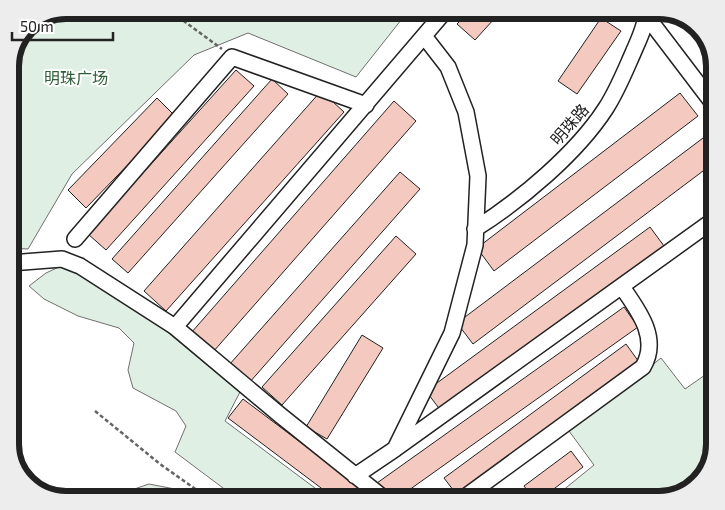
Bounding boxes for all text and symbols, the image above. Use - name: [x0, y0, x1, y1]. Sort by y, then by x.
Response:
- scale bar: [12, 10, 114, 42]
- text: 50 m: [20, 17, 54, 35]
- park label: 明珠广场: [44, 68, 108, 87]
- street label: 明珠路: [546, 100, 592, 148]

